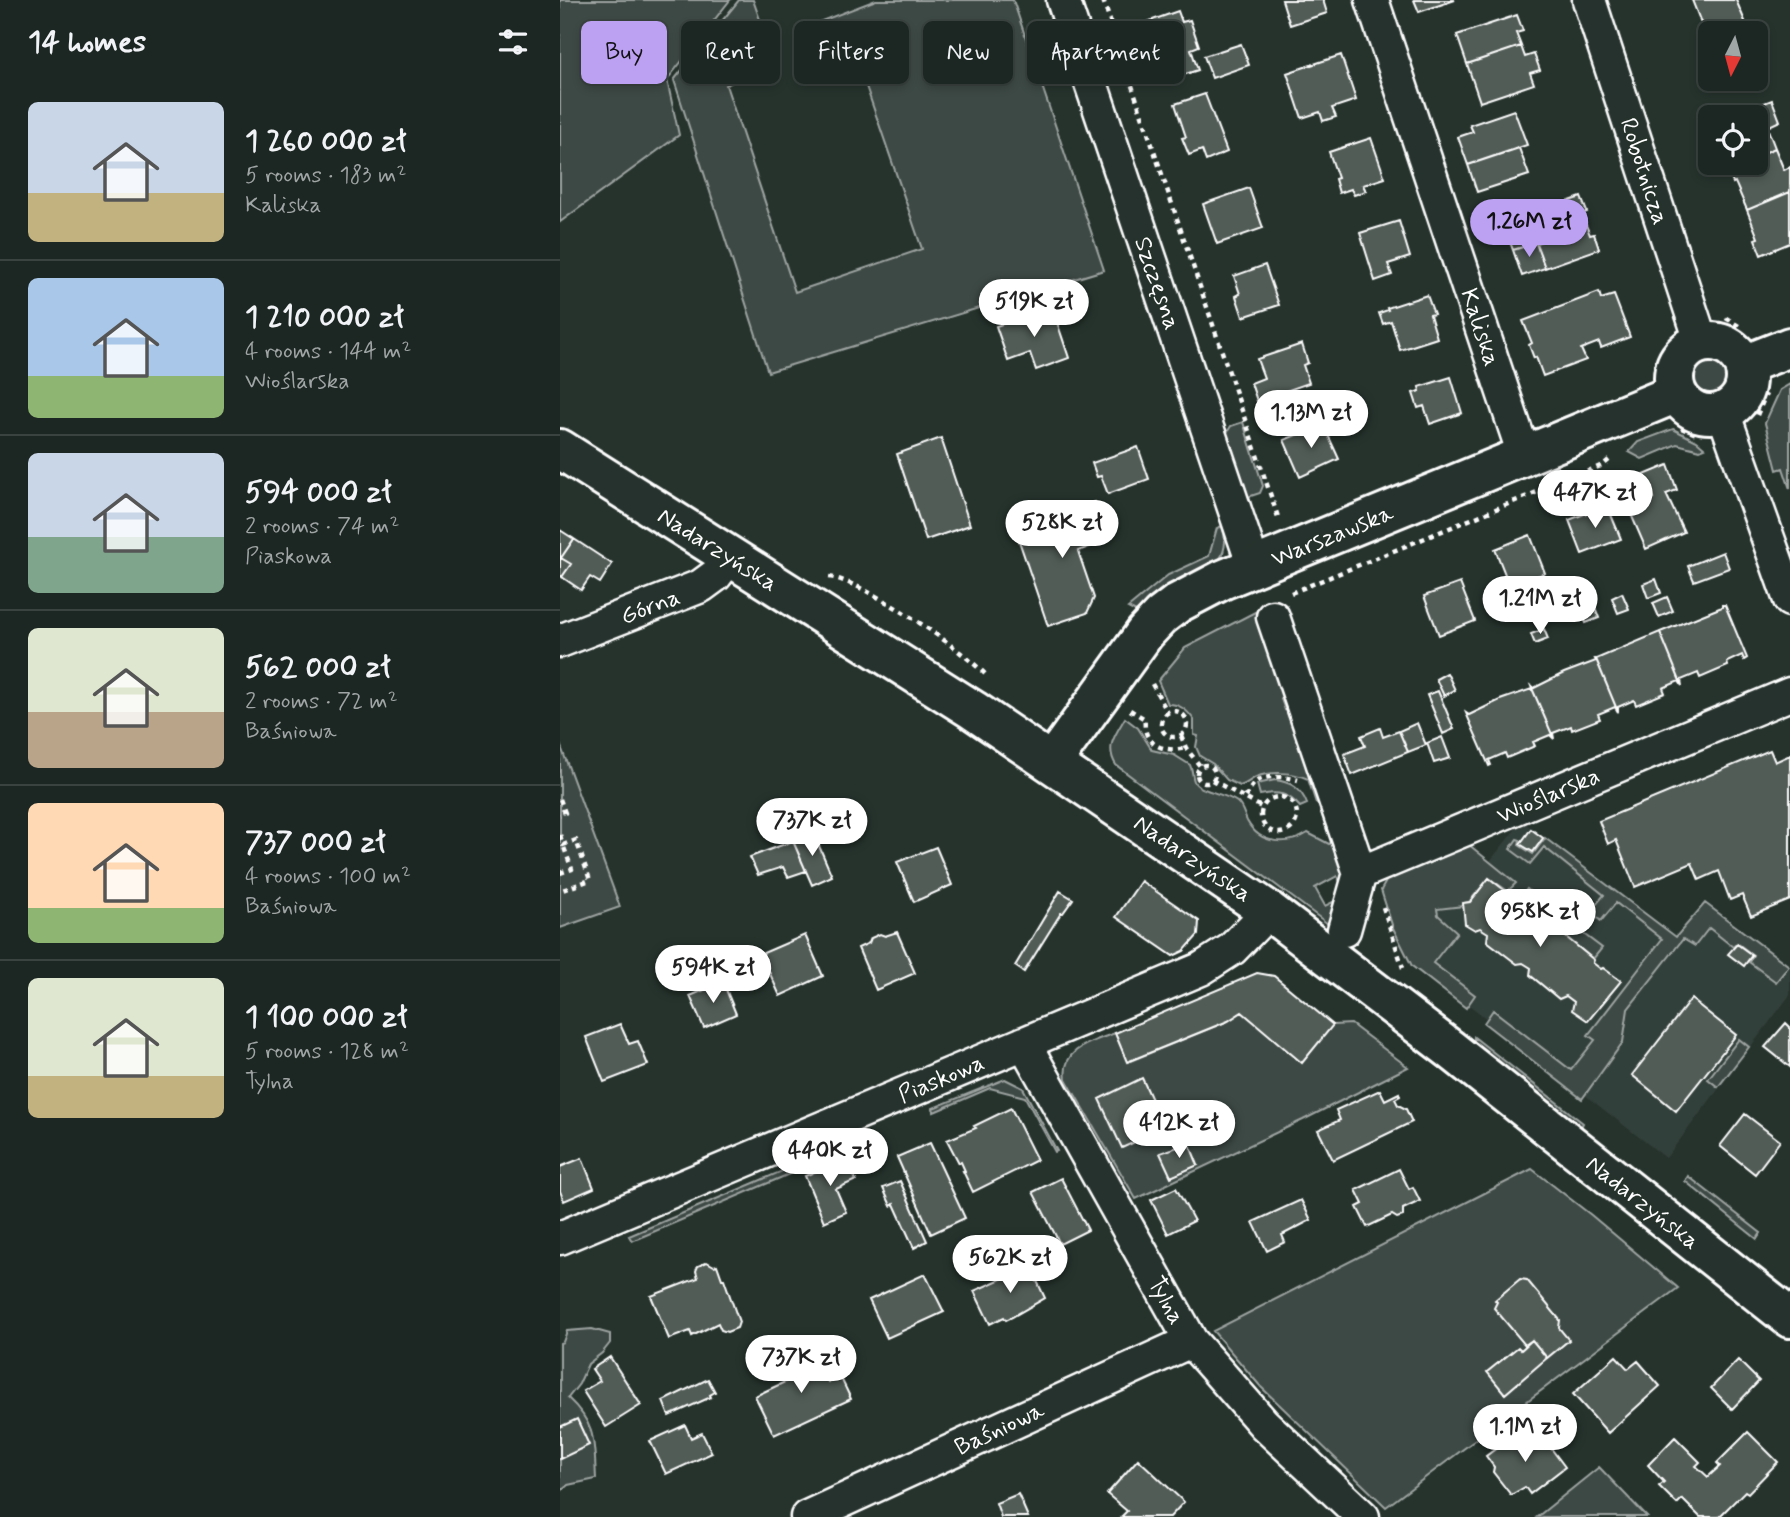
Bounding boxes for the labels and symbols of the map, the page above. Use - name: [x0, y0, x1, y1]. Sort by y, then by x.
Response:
- north arrow: [1698, 21, 1768, 91]
- street label: Robotnicza: [1612, 114, 1675, 229]
- pin: 1.26M zł: [1457, 200, 1601, 259]
- street label: Szczęsna: [1126, 233, 1187, 334]
- pin: 519K zł: [969, 280, 1099, 339]
- street label: Kaliska: [1453, 285, 1507, 370]
- pin: 1.13M zł: [1239, 391, 1383, 450]
- pin: 447K zł: [1530, 470, 1660, 530]
- street label: Warszawska: [1267, 498, 1399, 575]
- pin: 528K zł: [997, 500, 1127, 560]
- street label: Nadarzyńska: [651, 501, 783, 599]
- pin: 1.21M zł: [1468, 576, 1612, 636]
- street label: Górna: [616, 582, 685, 633]
- street label: Wioślarska: [1492, 761, 1605, 832]
- pin: 737K zł: [747, 798, 877, 858]
- street label: Nadarzyńska: [1127, 808, 1257, 910]
- pin: 958K zł: [1475, 890, 1605, 949]
- pin: 594K zł: [648, 946, 778, 1005]
- street label: Piaskowa: [894, 1047, 989, 1111]
- pin: 412K zł: [1114, 1100, 1244, 1160]
- pin: 440K zł: [765, 1128, 895, 1188]
- street label: Nadarzyńska: [1579, 1149, 1705, 1257]
- pin: 562K zł: [945, 1236, 1075, 1295]
- street label: Tylna: [1140, 1271, 1192, 1330]
- pin: 737K zł: [736, 1336, 866, 1395]
- street label: Baśniowa: [950, 1395, 1050, 1464]
- pin: 1.1M zł: [1460, 1404, 1590, 1464]

